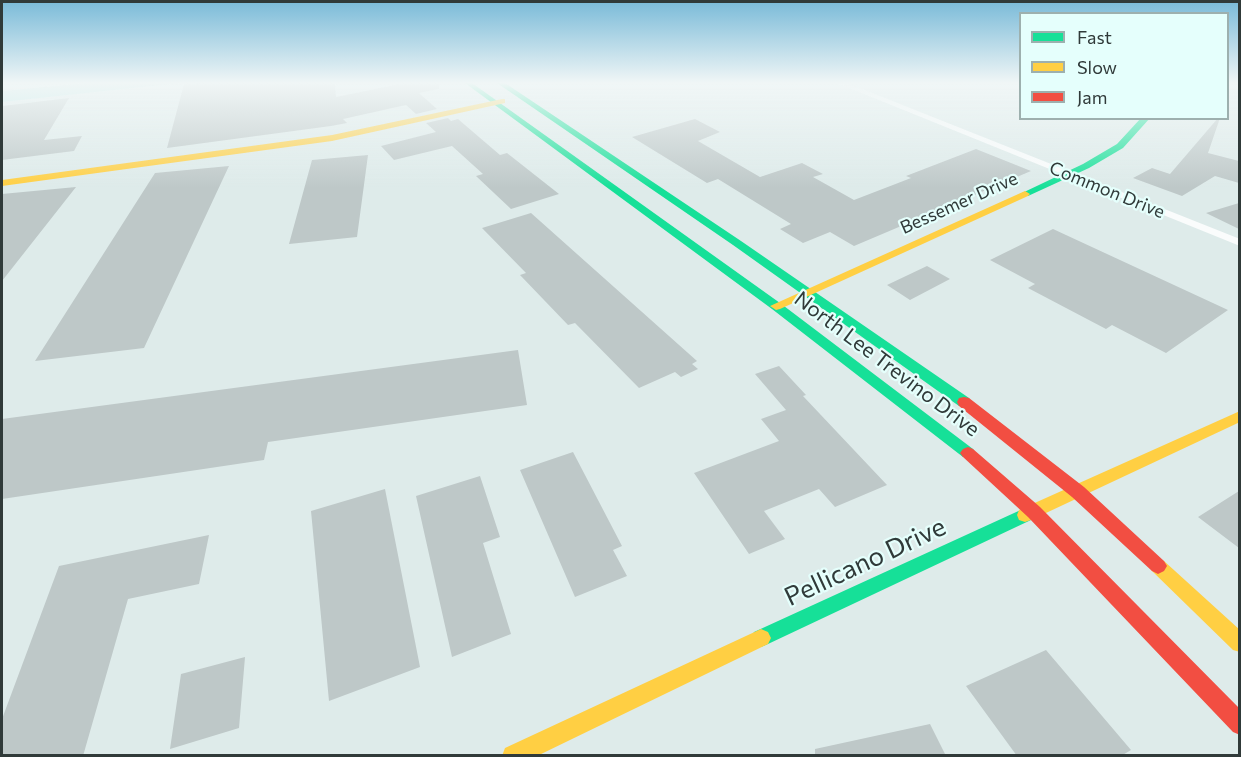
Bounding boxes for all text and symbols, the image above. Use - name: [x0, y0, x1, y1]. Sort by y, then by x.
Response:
- legend: [1019, 12, 1229, 120]
- text: Fast: [1077, 26, 1112, 48]
- text: Slow: [1077, 56, 1117, 78]
- text: Jam: [1077, 86, 1107, 108]
- street label: Common Drive: [1046, 157, 1168, 223]
- street label: Bessemer Drive: [897, 167, 1021, 239]
- street label: North Lee Trevino Drive: [789, 286, 985, 442]
- street label: Pellicano Drive: [779, 511, 951, 613]

